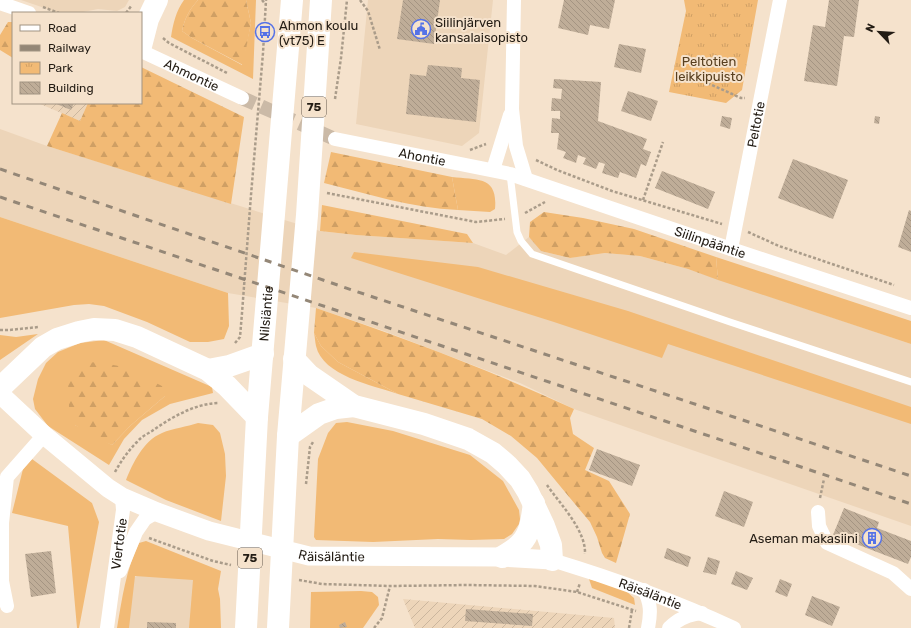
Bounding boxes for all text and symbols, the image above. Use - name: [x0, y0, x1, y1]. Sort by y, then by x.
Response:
- legend: [12, 12, 142, 104]
- north arrow: [859, 12, 899, 52]
- place label: Siilinjärven kansalaisopisto: [435, 15, 528, 45]
- place label: Ahmon koulu (vt75) E: [279, 18, 358, 48]
- public building icon: Siilinjärven kansalaisopisto: [410, 18, 432, 40]
- text: Road: [48, 21, 76, 35]
- bus stop icon: Ahmon koulu (vt75) E: [254, 21, 276, 43]
- text: N: [863, 22, 878, 34]
- text: Railway: [48, 41, 91, 55]
- park label: Peltotien leikkipuisto: [675, 54, 743, 84]
- street label: Ahmontie: [162, 56, 221, 94]
- text: Park: [48, 61, 74, 75]
- text: Building: [48, 81, 94, 95]
- road number: 75: [302, 97, 326, 117]
- street label: Peltotie: [744, 100, 768, 149]
- street label: Ahontie: [397, 145, 447, 169]
- street label: Siilinpääntie: [673, 223, 748, 261]
- street label: Nilsiäntie: [256, 285, 276, 342]
- street label: Viertotie: [108, 517, 130, 571]
- building icon: Aseman makasiini: [861, 527, 883, 549]
- place label: Aseman makasiini: [749, 531, 858, 546]
- street label: Räisäläntie: [297, 547, 365, 564]
- road number: 75: [238, 548, 262, 568]
- street label: Räisäläntie: [617, 575, 684, 613]

